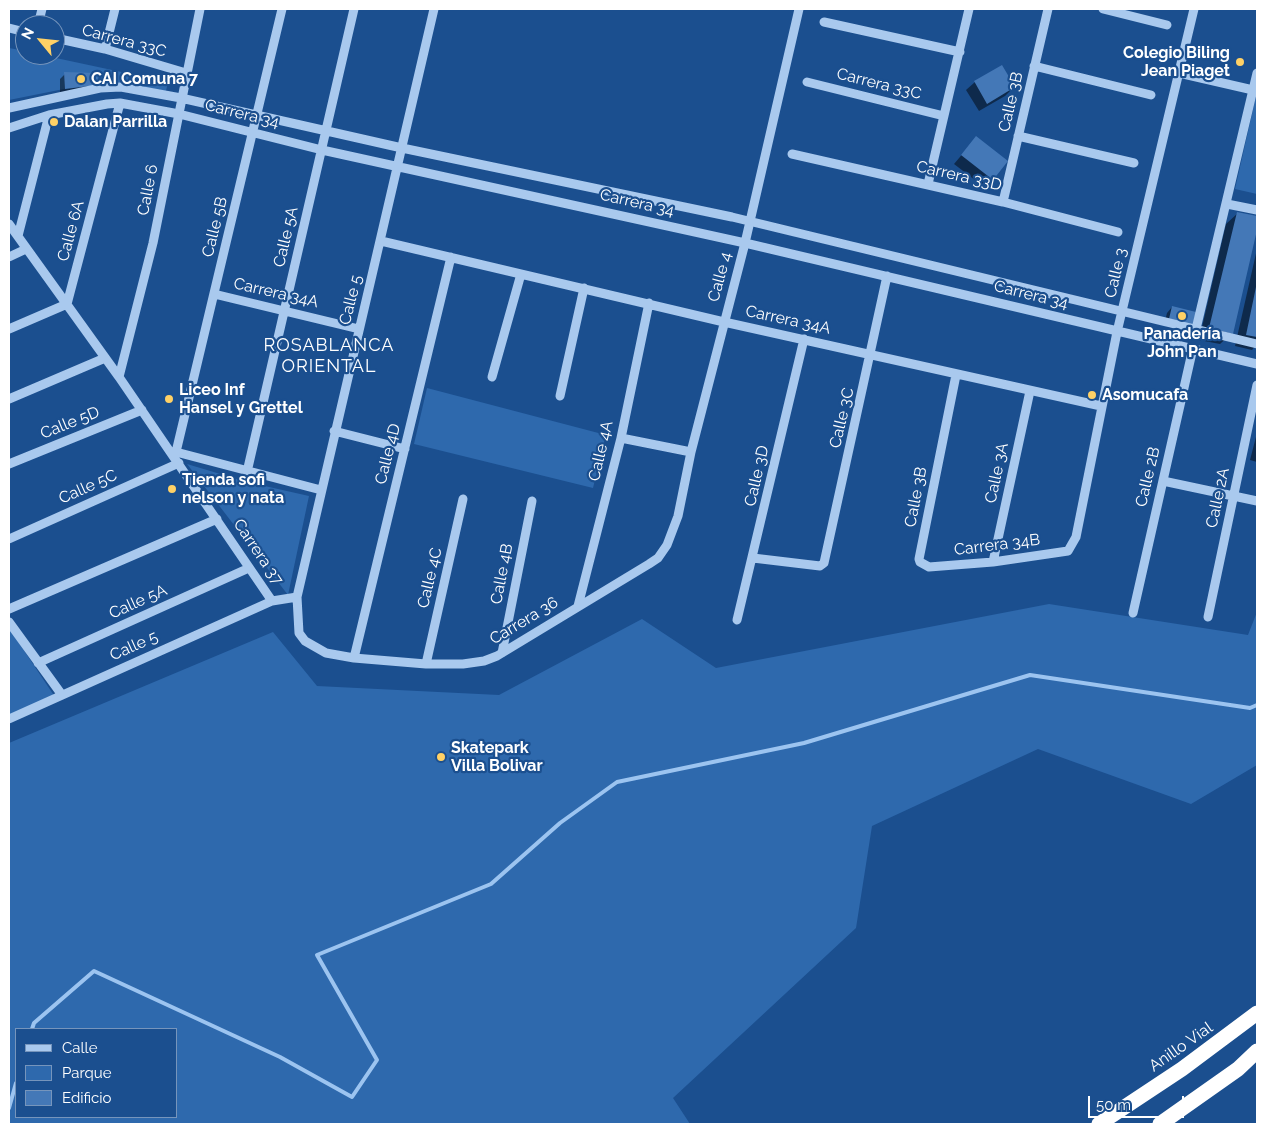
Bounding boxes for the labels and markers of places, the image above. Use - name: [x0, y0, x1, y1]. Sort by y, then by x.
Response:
- place label: Colegio Biling Jean Piaget: [1123, 43, 1230, 81]
- marker: Colegio Biling Jean Piaget: [1234, 56, 1246, 68]
- place label: CAI Comuna 7: [91, 69, 198, 89]
- marker: CAI Comuna 7: [75, 73, 87, 85]
- place label: Dalan Parrilla: [64, 112, 167, 132]
- marker: Dalan Parrilla: [48, 116, 60, 128]
- marker: Panadería John Pan: [1176, 310, 1188, 322]
- place label: Panadería John Pan: [1143, 324, 1221, 362]
- place label: Liceo Inf Hansel y Grettel: [179, 380, 303, 418]
- place label: Asomucafa: [1102, 385, 1188, 405]
- marker: Asomucafa: [1086, 389, 1098, 401]
- marker: Liceo Inf Hansel y Grettel: [163, 393, 175, 405]
- place label: Tienda sofi nelson y nata: [182, 470, 284, 508]
- marker: Tienda sofi nelson y nata: [166, 483, 178, 495]
- place label: Skatepark Villa Bolivar: [451, 738, 543, 776]
- marker: Skatepark Villa Bolivar: [435, 751, 447, 763]

